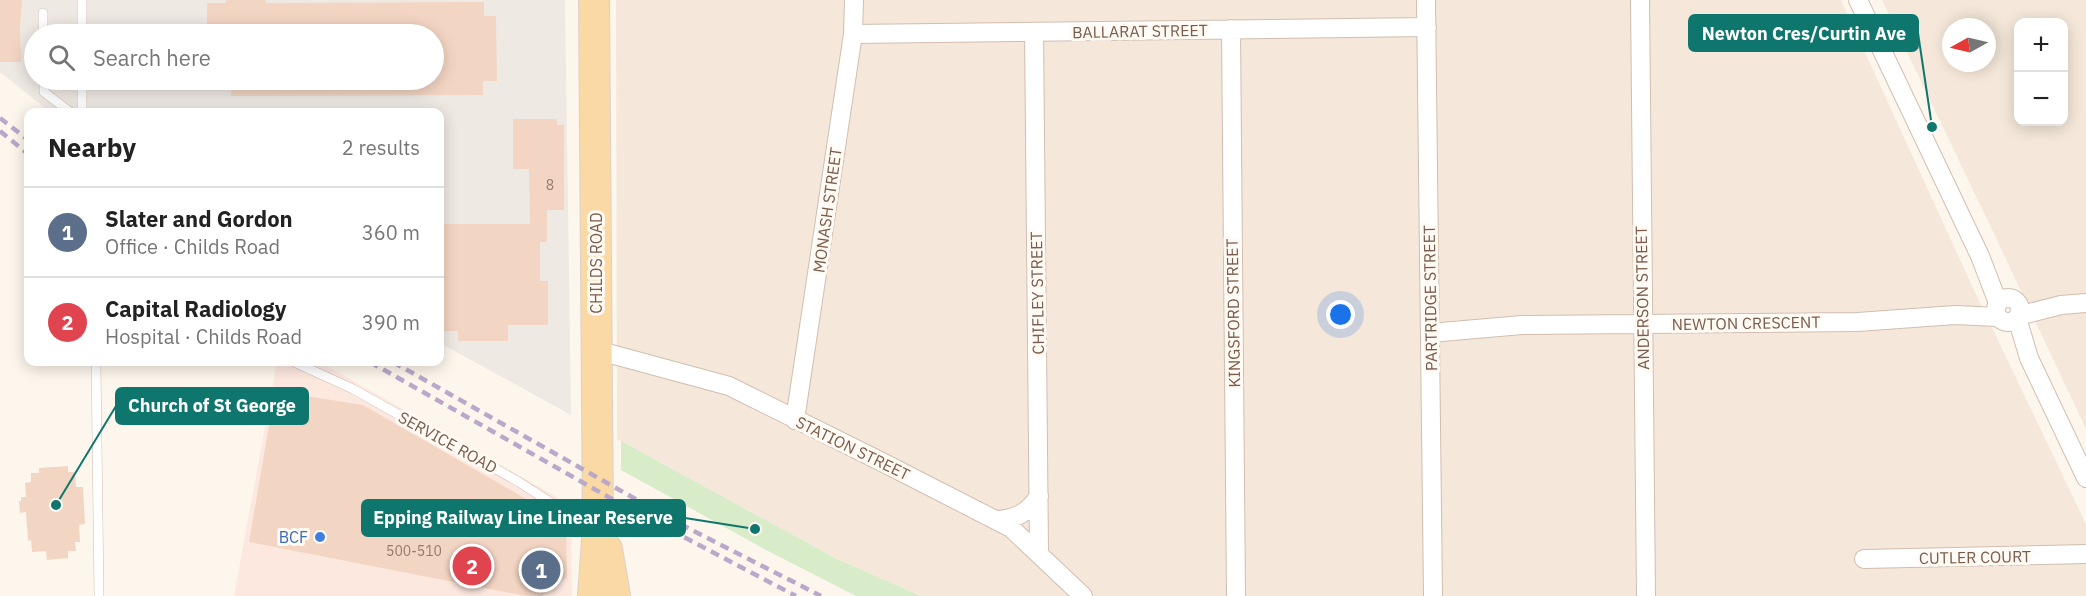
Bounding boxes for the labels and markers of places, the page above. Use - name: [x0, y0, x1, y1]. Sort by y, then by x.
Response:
- callout: Newton Cres/Curtin Ave: [1689, 15, 1918, 51]
- callout: Church of St George: [116, 388, 308, 424]
- callout: Epping Railway Line Linear Reserve: [362, 500, 685, 536]
- place label: BCF: [279, 527, 308, 547]
- marker: BCF: [313, 530, 327, 544]
- pin: 2: [452, 544, 492, 588]
- pin: 1: [522, 548, 560, 592]

